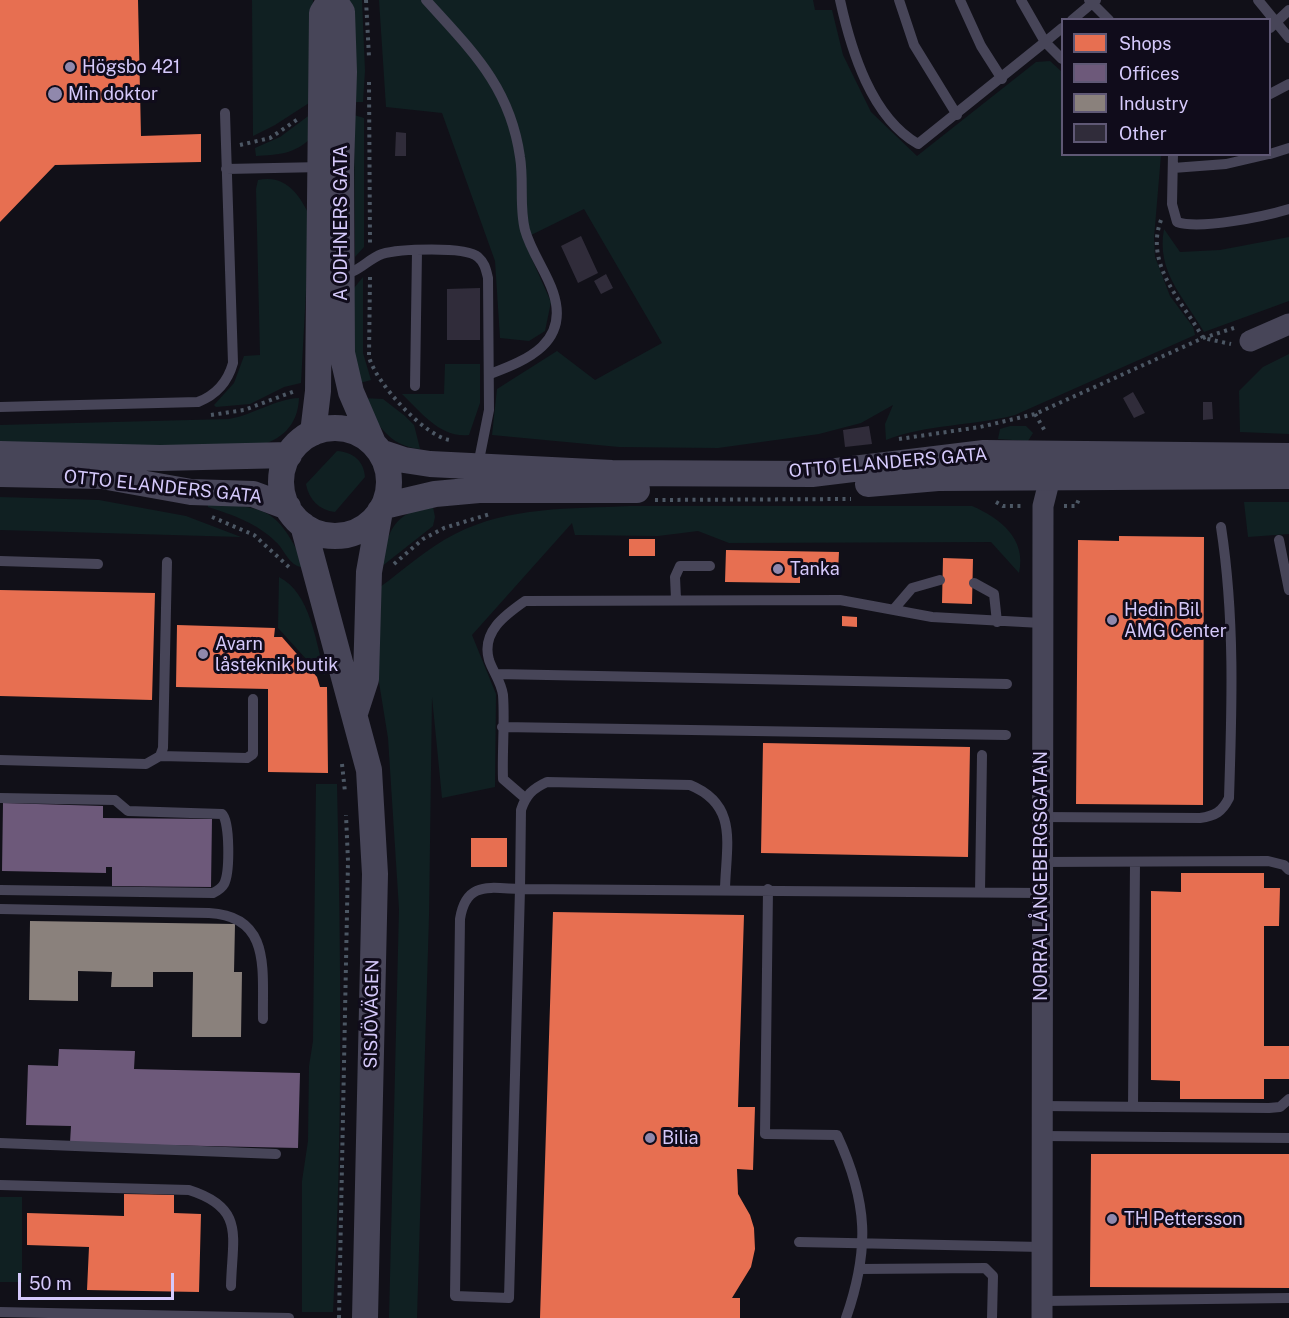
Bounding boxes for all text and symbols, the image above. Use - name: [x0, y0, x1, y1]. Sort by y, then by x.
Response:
- legend: [1061, 18, 1271, 156]
- text: Shops: [1119, 33, 1171, 54]
- place label: Högsbo 421: [82, 56, 180, 78]
- marker: Högsbo 421: [63, 60, 77, 74]
- text: Offices: [1119, 63, 1179, 84]
- place label: Min doktor: [68, 83, 158, 105]
- marker: Min doktor: [46, 85, 64, 103]
- text: Industry: [1119, 93, 1188, 114]
- text: Other: [1119, 123, 1167, 144]
- street label: A ODHNERS GATA: [330, 145, 352, 301]
- street label: OTTO ELANDERS GATA: [788, 444, 988, 482]
- street label: OTTO ELANDERS GATA: [63, 466, 263, 508]
- place label: Tanka: [790, 558, 840, 580]
- marker: Tanka: [771, 562, 785, 576]
- place label: Hedin Bil AMG Center: [1124, 599, 1227, 642]
- marker: Hedin Bil AMG Center: [1105, 613, 1119, 627]
- place label: Avarn låsteknik butik: [215, 633, 338, 676]
- marker: Avarn låsteknik butik: [196, 647, 210, 661]
- street label: NORRA LÅNGEBERGSGATAN: [1030, 751, 1052, 1001]
- street label: SISJÖVÄGEN: [360, 959, 384, 1069]
- place label: Bilia: [662, 1127, 698, 1149]
- marker: Bilia: [643, 1131, 657, 1145]
- place label: TH Pettersson: [1124, 1208, 1243, 1230]
- marker: TH Pettersson: [1105, 1212, 1119, 1226]
- scale bar: [21, 1261, 177, 1299]
- text: 50 m: [29, 1273, 72, 1294]

